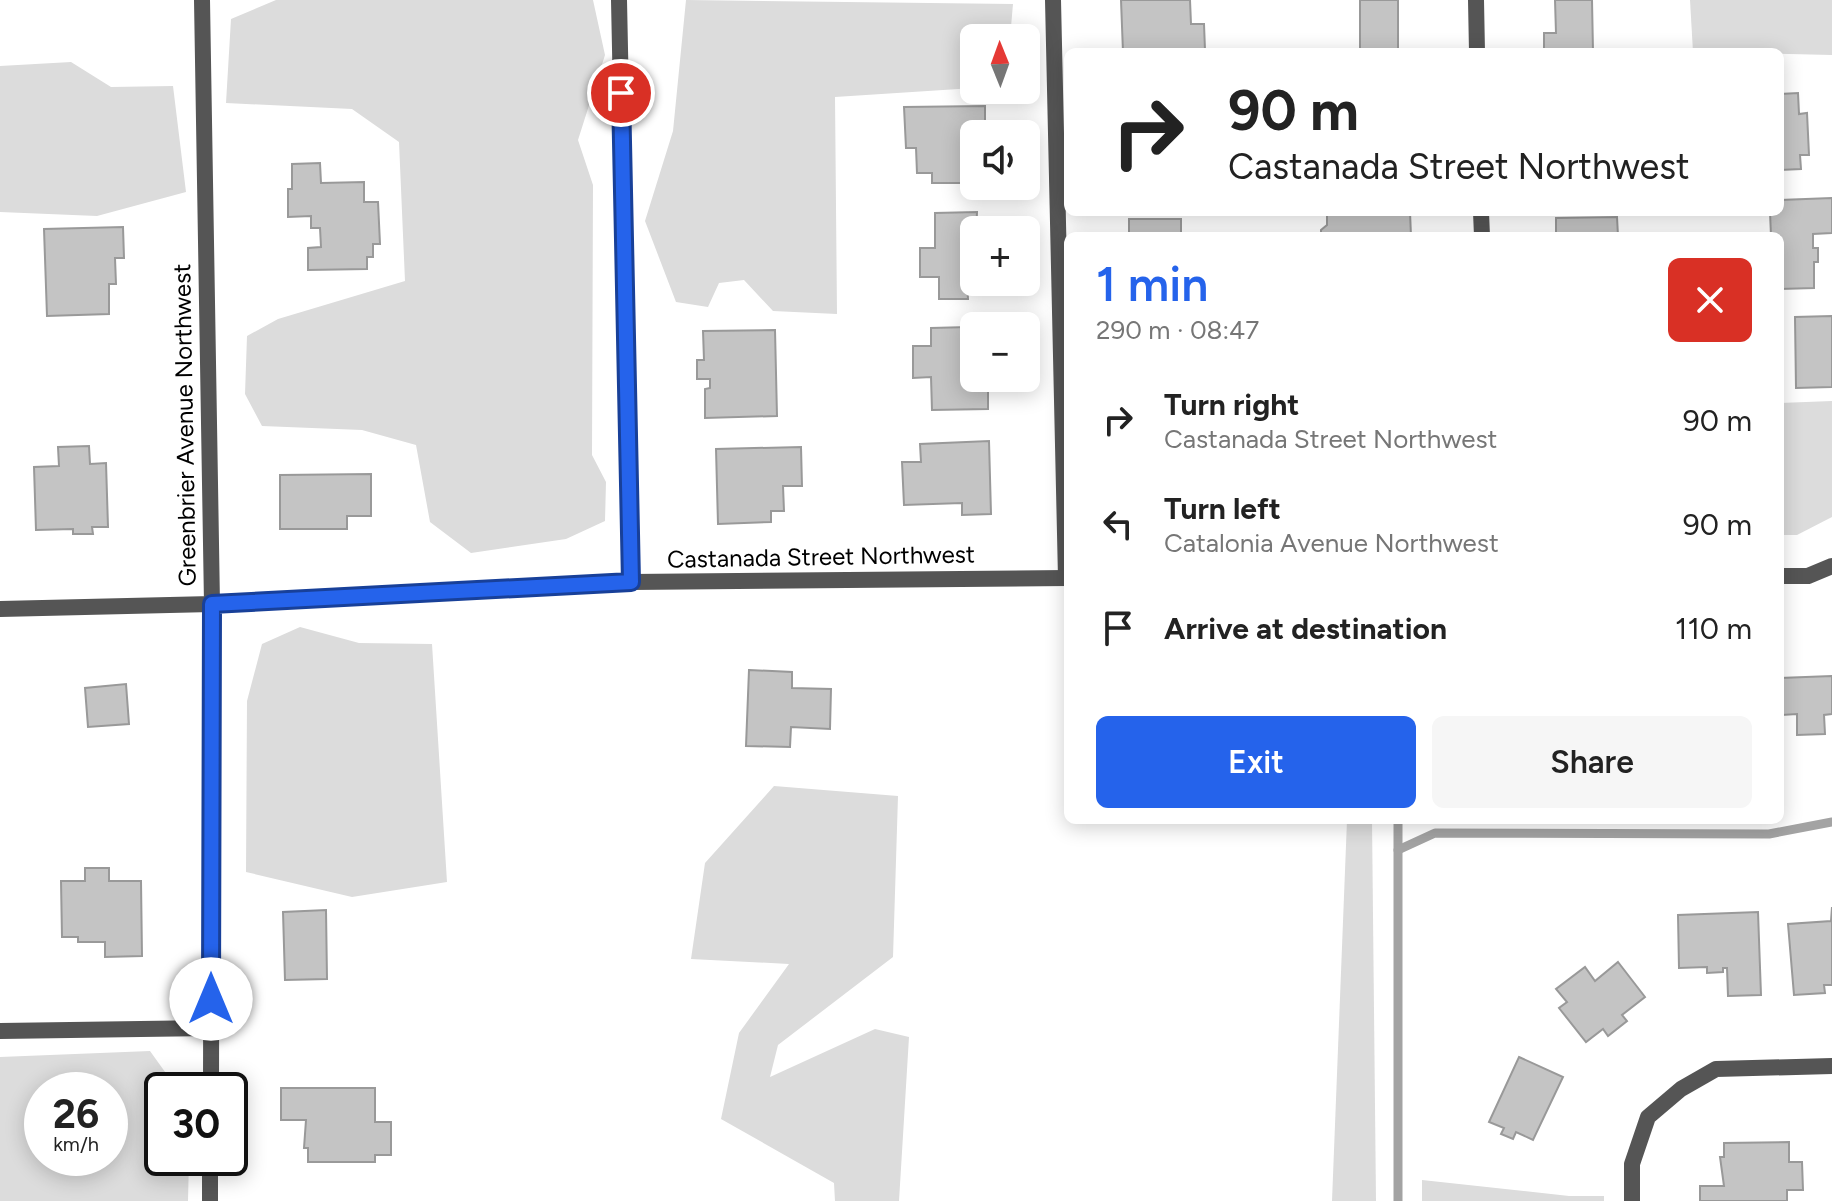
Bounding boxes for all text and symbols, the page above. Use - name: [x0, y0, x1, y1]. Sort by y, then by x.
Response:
- north arrow: [960, 24, 1040, 104]
- map controls: [960, 24, 1040, 392]
- pin: [587, 59, 655, 127]
- icon: arrive: [599, 71, 643, 115]
- text: 90 m: [1228, 77, 1359, 144]
- icon: right: [1096, 80, 1200, 184]
- button: sound: [960, 120, 1040, 200]
- text: Castanada Street Northwest: [1228, 145, 1690, 188]
- button: +: [960, 216, 1040, 296]
- text: 1 min: [1096, 255, 1208, 313]
- button: close: [1668, 258, 1752, 342]
- street label: Greenbrier Avenue Northwest: [167, 263, 202, 587]
- button: −: [960, 312, 1040, 392]
- text: 290 m · 08:47: [1096, 314, 1259, 346]
- text: Turn right: [1164, 386, 1299, 423]
- icon: right: [1096, 398, 1140, 442]
- text: 90 m: [1683, 402, 1752, 439]
- text: Castanada Street Northwest: [1164, 423, 1497, 455]
- text: Turn left: [1164, 490, 1281, 527]
- icon: left: [1096, 502, 1140, 546]
- text: 90 m: [1683, 506, 1752, 543]
- text: Catalonia Avenue Northwest: [1164, 527, 1499, 559]
- street label: Castanada Street Northwest: [667, 539, 975, 574]
- icon: arrive: [1096, 606, 1140, 650]
- text: Arrive at destination: [1164, 610, 1447, 647]
- text: 110 m: [1675, 610, 1752, 647]
- button: Exit: [1096, 716, 1416, 808]
- button: Share: [1432, 716, 1752, 808]
- position arrow: [169, 957, 253, 1041]
- speed limit sign: 30: [144, 1072, 248, 1176]
- text: 26: [53, 1090, 99, 1138]
- text: km/h: [53, 1132, 99, 1156]

